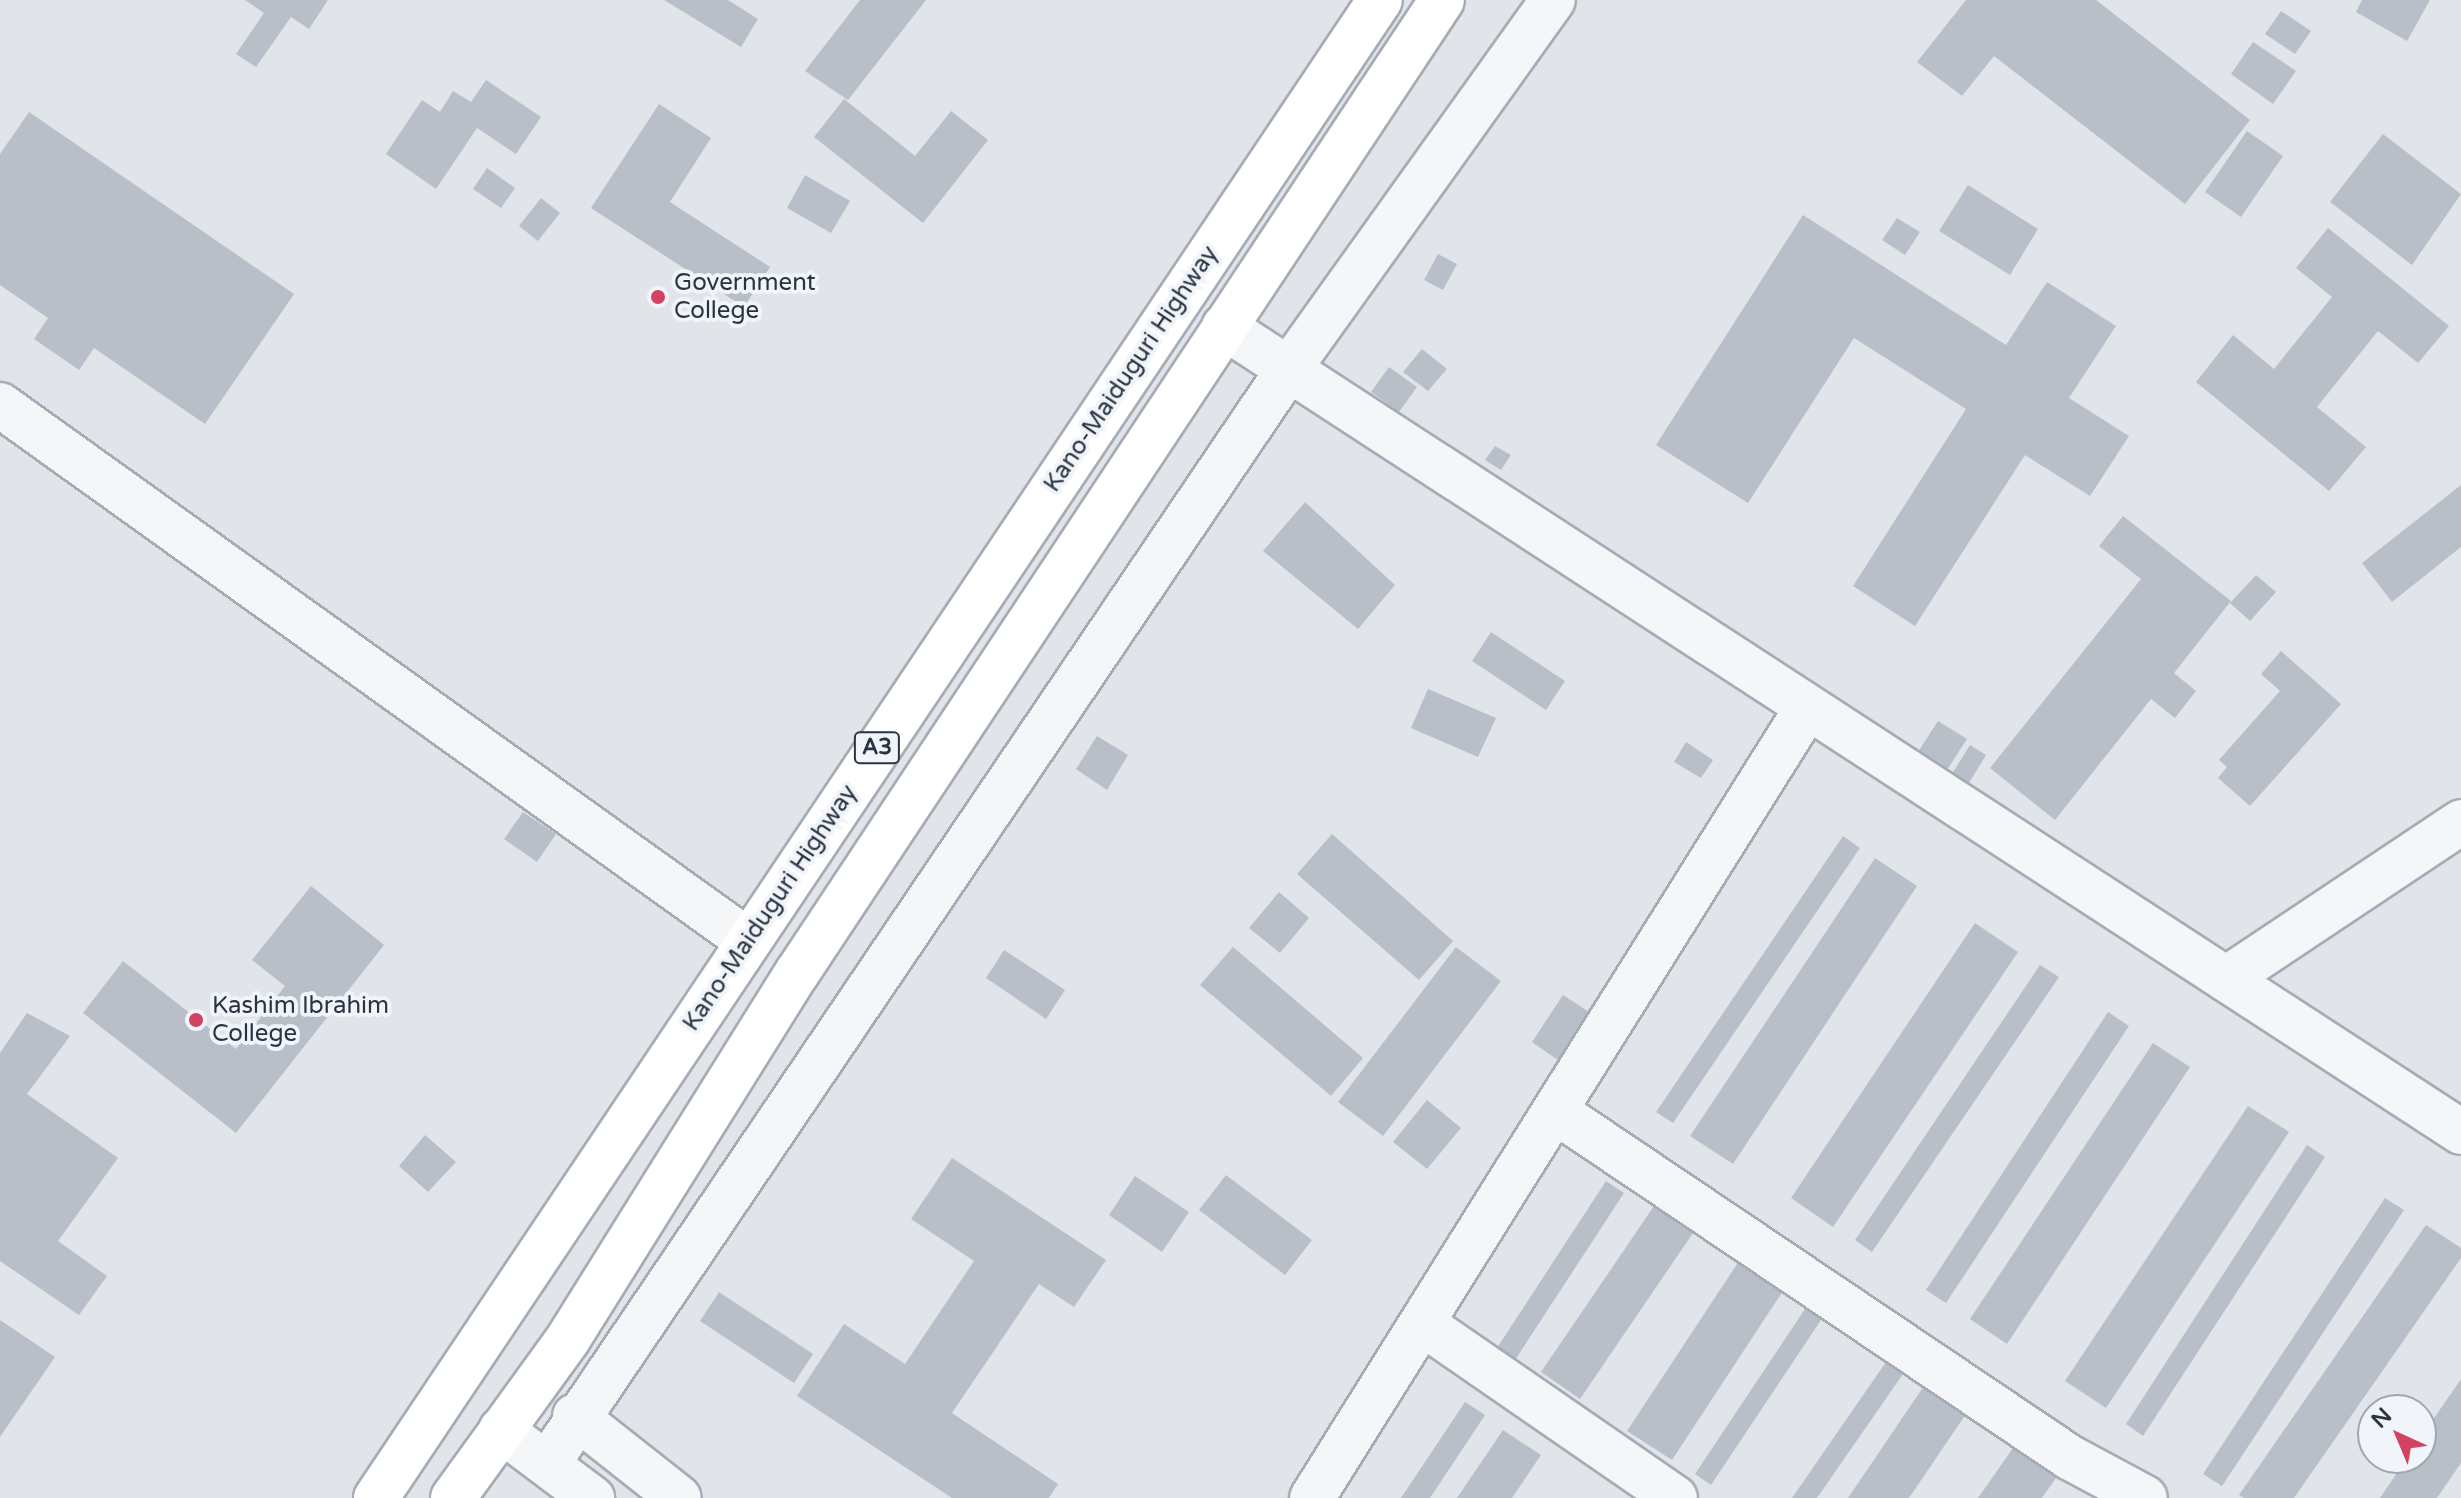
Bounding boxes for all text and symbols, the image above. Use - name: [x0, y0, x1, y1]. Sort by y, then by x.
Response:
- street label: Kano-Maiduguri Highway: [1038, 241, 1224, 497]
- place label: Government College: [674, 269, 816, 325]
- marker: Government College: [649, 288, 667, 306]
- road number: A3: [853, 730, 901, 766]
- street label: Kano-Maiduguri Highway: [677, 780, 863, 1036]
- place label: Kashim Ibrahim College: [212, 992, 389, 1048]
- marker: Kashim Ibrahim College: [187, 1011, 205, 1029]
- north arrow: [2357, 1394, 2437, 1474]
- text: N: [2366, 1403, 2397, 1434]

